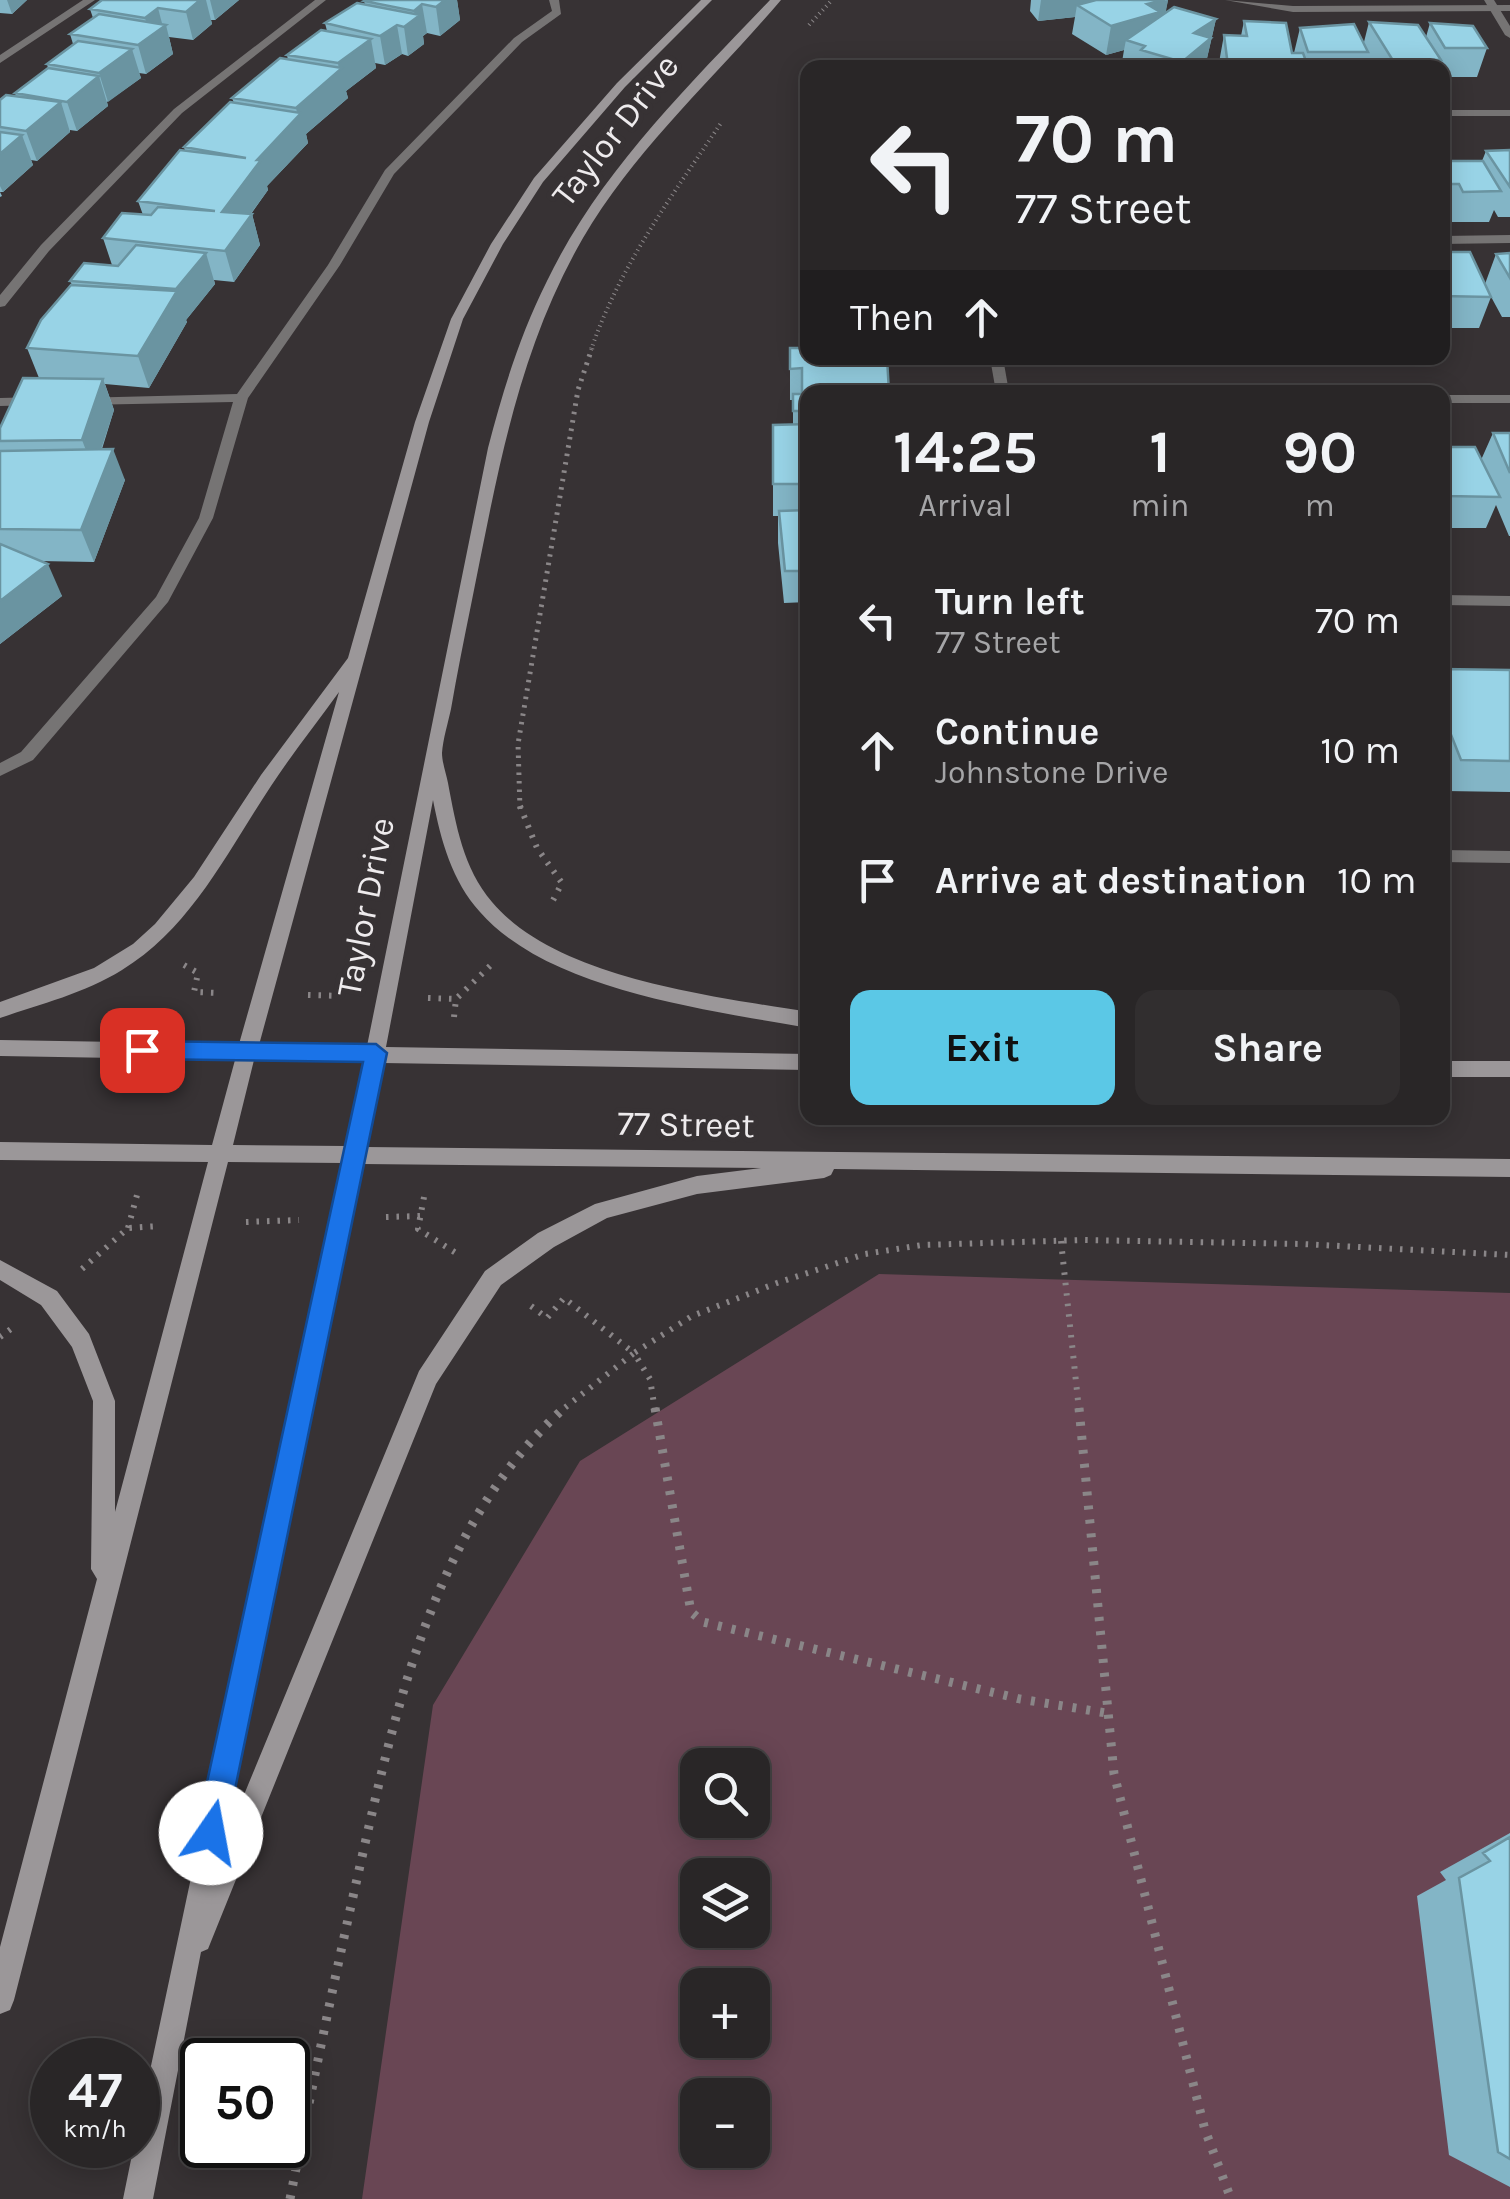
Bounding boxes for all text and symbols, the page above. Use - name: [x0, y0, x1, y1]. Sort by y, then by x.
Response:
- street label: Taylor Drive: [543, 46, 687, 215]
- text: 70 m: [1015, 98, 1178, 180]
- icon: left: [850, 100, 980, 230]
- text: 77 Street: [1015, 182, 1191, 234]
- icon: ahead: [954, 290, 1009, 345]
- text: Then: [850, 295, 934, 340]
- text: 14:25: [893, 417, 1038, 487]
- text: 1: [1149, 417, 1171, 487]
- text: 90: [1282, 417, 1357, 487]
- text: Arrival: [918, 487, 1012, 524]
- text: min: [1131, 487, 1189, 524]
- text: m: [1305, 487, 1335, 524]
- text: Turn left: [935, 579, 1085, 624]
- icon: left: [850, 593, 905, 648]
- text: 70 m: [1315, 598, 1400, 643]
- text: 77 Street: [935, 624, 1061, 661]
- text: Continue: [935, 709, 1099, 754]
- icon: ahead: [850, 723, 905, 778]
- text: 10 m: [1320, 728, 1400, 773]
- text: Johnstone Drive: [935, 754, 1168, 791]
- street label: Taylor Drive: [328, 814, 403, 1000]
- icon: arrive: [850, 853, 905, 908]
- text: Arrive at destination: [935, 858, 1307, 903]
- text: 10 m: [1337, 858, 1417, 903]
- button: Exit: [850, 990, 1115, 1105]
- button: Share: [1135, 990, 1400, 1105]
- pin: [100, 1008, 185, 1093]
- icon: arrive: [115, 1023, 170, 1078]
- street label: 77 Street: [617, 1103, 755, 1146]
- map controls: [680, 1748, 770, 2168]
- button: search: [680, 1748, 770, 1838]
- position arrow: [159, 1781, 263, 1885]
- button: layers: [680, 1858, 770, 1948]
- button: +: [680, 1968, 770, 2058]
- speed limit sign: 50: [180, 2038, 310, 2168]
- text: 47: [68, 2061, 122, 2120]
- button: −: [680, 2078, 770, 2168]
- text: km/h: [63, 2114, 127, 2143]

